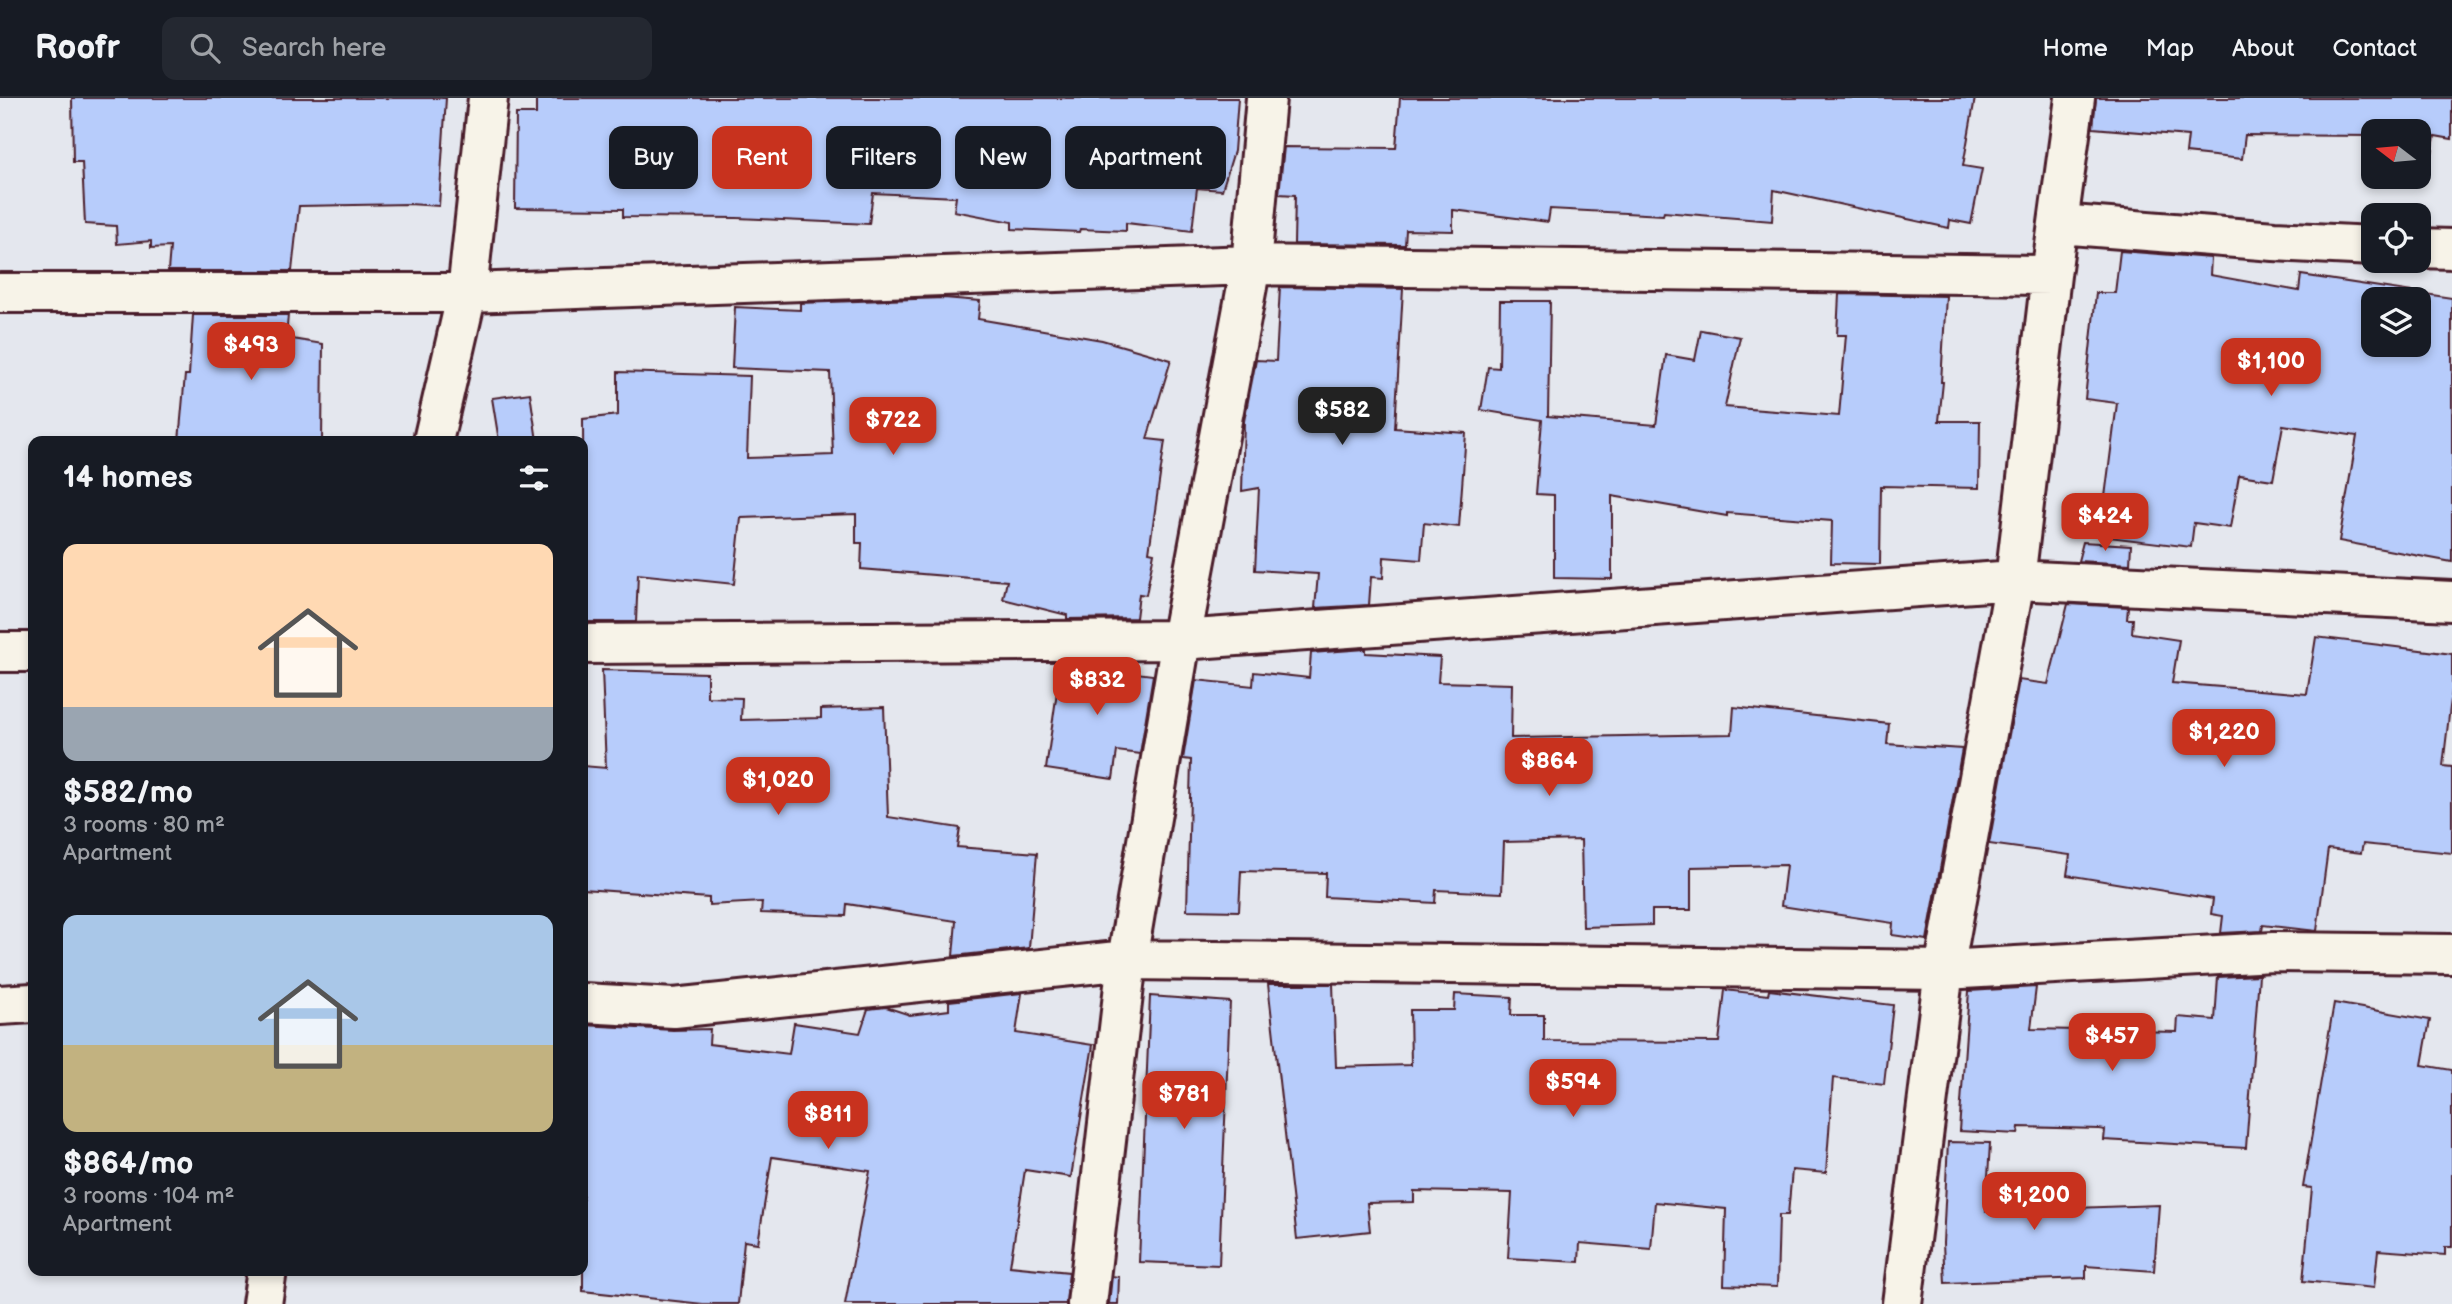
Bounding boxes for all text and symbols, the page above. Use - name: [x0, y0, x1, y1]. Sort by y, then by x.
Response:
- search box: [162, 17, 652, 80]
- text: Roofr: [35, 28, 120, 68]
- icon: search: [186, 29, 224, 67]
- text: Search here: [242, 33, 386, 64]
- text: Home: [2043, 34, 2108, 63]
- text: Map: [2146, 34, 2194, 63]
- text: About: [2232, 34, 2294, 63]
- text: Contact: [2332, 34, 2417, 63]
- north arrow: [2361, 119, 2431, 189]
- map controls: [2361, 119, 2431, 357]
- chip: Buy: [609, 126, 698, 189]
- chip: Rent: [712, 126, 812, 189]
- chip: Filters: [826, 126, 941, 189]
- chip: New: [955, 126, 1051, 189]
- chip: Apartment: [1065, 126, 1226, 189]
- button: locate: [2361, 203, 2431, 273]
- button: layers: [2361, 287, 2431, 357]
- pin: $493: [210, 322, 292, 382]
- text: $493: [223, 331, 279, 359]
- pin: $1,100: [2214, 338, 2328, 398]
- text: $1,100: [2237, 347, 2305, 375]
- pin: $582: [1301, 388, 1383, 447]
- text: $582: [1314, 396, 1370, 424]
- pin: $722: [852, 398, 934, 457]
- text: $722: [865, 406, 921, 434]
- icon: filters: [515, 459, 553, 497]
- text: 14 homes: [63, 460, 192, 496]
- pin: $424: [2064, 494, 2146, 553]
- text: $424: [2077, 502, 2133, 530]
- icon: home: [245, 590, 371, 716]
- pin: $832: [1056, 658, 1138, 717]
- text: $832: [1069, 666, 1125, 694]
- pin: $1,220: [2167, 710, 2281, 769]
- text: $1,220: [2188, 718, 2260, 746]
- pin: $864: [1508, 738, 1590, 798]
- text: $864: [1521, 747, 1577, 775]
- pin: $1,020: [721, 758, 835, 817]
- text: $1,020: [742, 766, 814, 794]
- text: $582/mo: [63, 775, 193, 811]
- text: 3 rooms · 80 m²: [63, 811, 225, 839]
- text: Apartment: [63, 839, 172, 867]
- icon: home: [245, 961, 371, 1087]
- pin: $457: [2071, 1014, 2153, 1073]
- text: $457: [2085, 1022, 2139, 1050]
- pin: $594: [1532, 1060, 1614, 1119]
- text: $594: [1545, 1068, 1601, 1096]
- pin: $781: [1143, 1072, 1225, 1131]
- text: $781: [1158, 1080, 1210, 1108]
- pin: $811: [787, 1091, 869, 1151]
- text: $811: [804, 1100, 852, 1128]
- text: $864/mo: [63, 1146, 193, 1182]
- pin: $1,200: [1977, 1172, 2091, 1232]
- text: $1,200: [1998, 1181, 2070, 1209]
- text: 3 rooms · 104 m²: [63, 1182, 234, 1210]
- text: Apartment: [63, 1210, 172, 1238]

